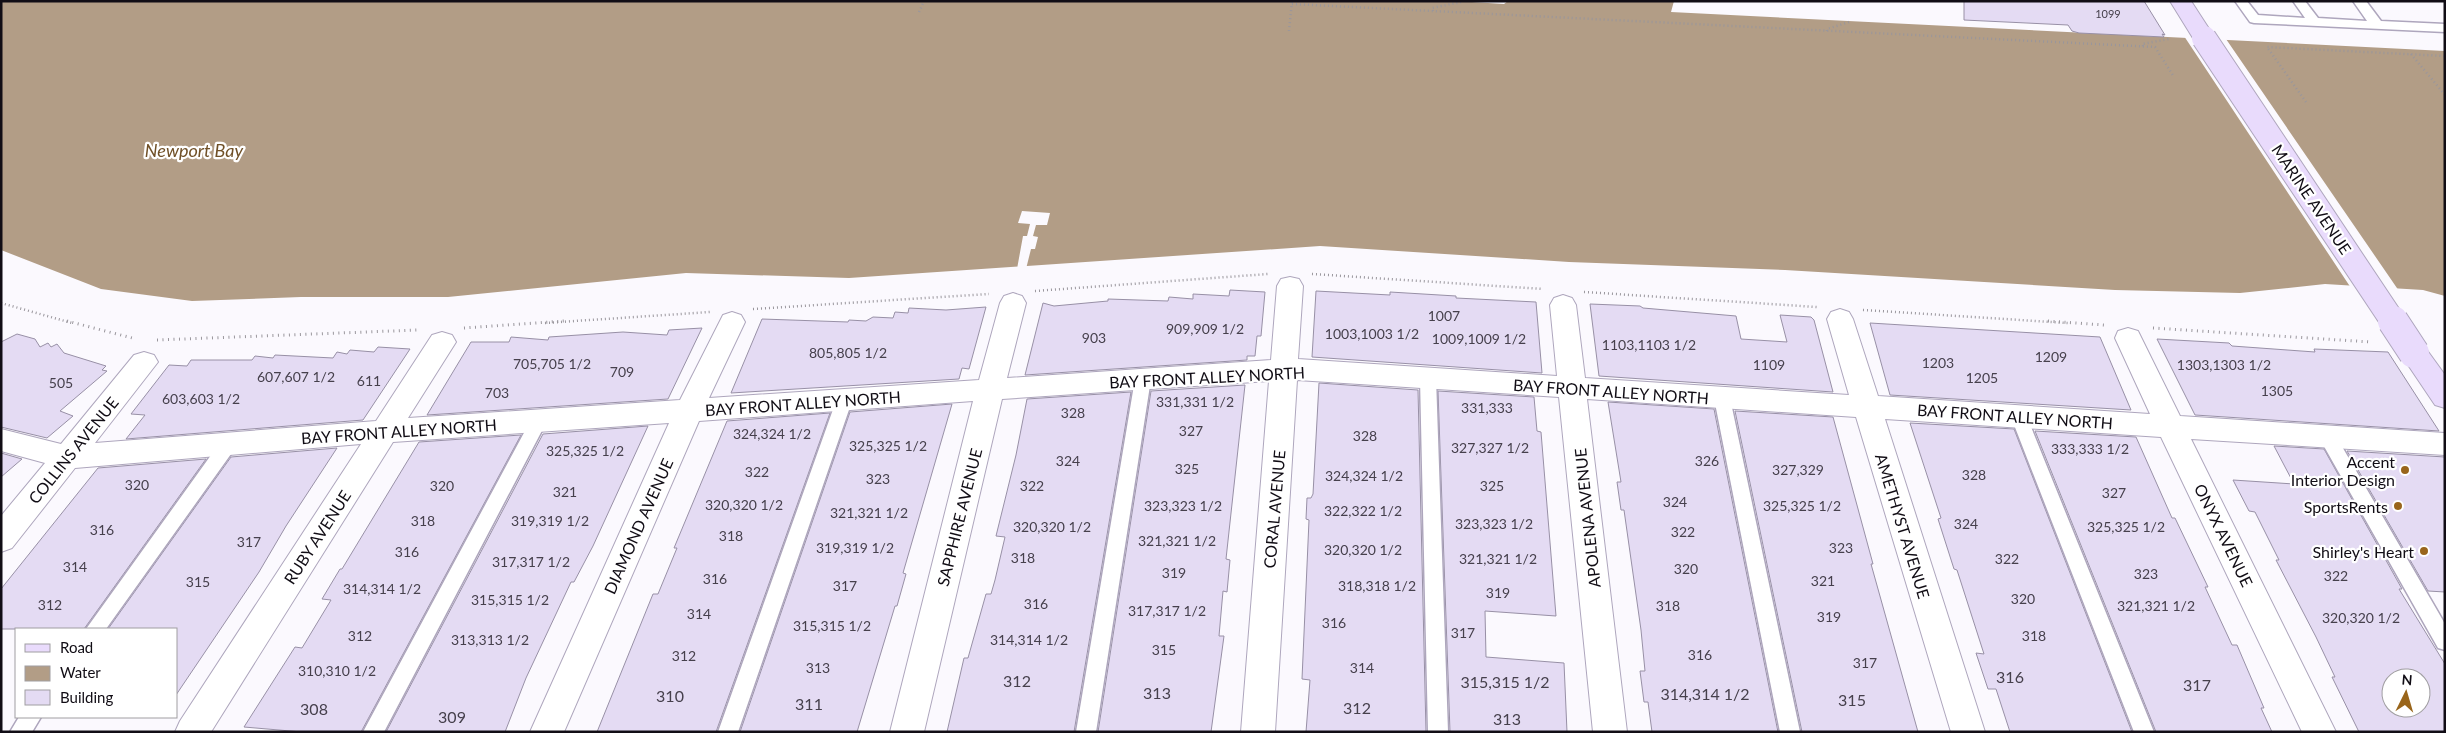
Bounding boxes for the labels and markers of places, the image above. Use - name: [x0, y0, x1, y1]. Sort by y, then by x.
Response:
- place label: Accent Interior Design: [2291, 452, 2395, 489]
- marker: Accent Interior Design: [2399, 464, 2411, 476]
- place label: SportsRents: [2304, 497, 2388, 516]
- marker: SportsRents: [2392, 500, 2404, 512]
- place label: Shirley's Heart: [2313, 542, 2414, 561]
- marker: Shirley's Heart: [2418, 545, 2430, 557]

